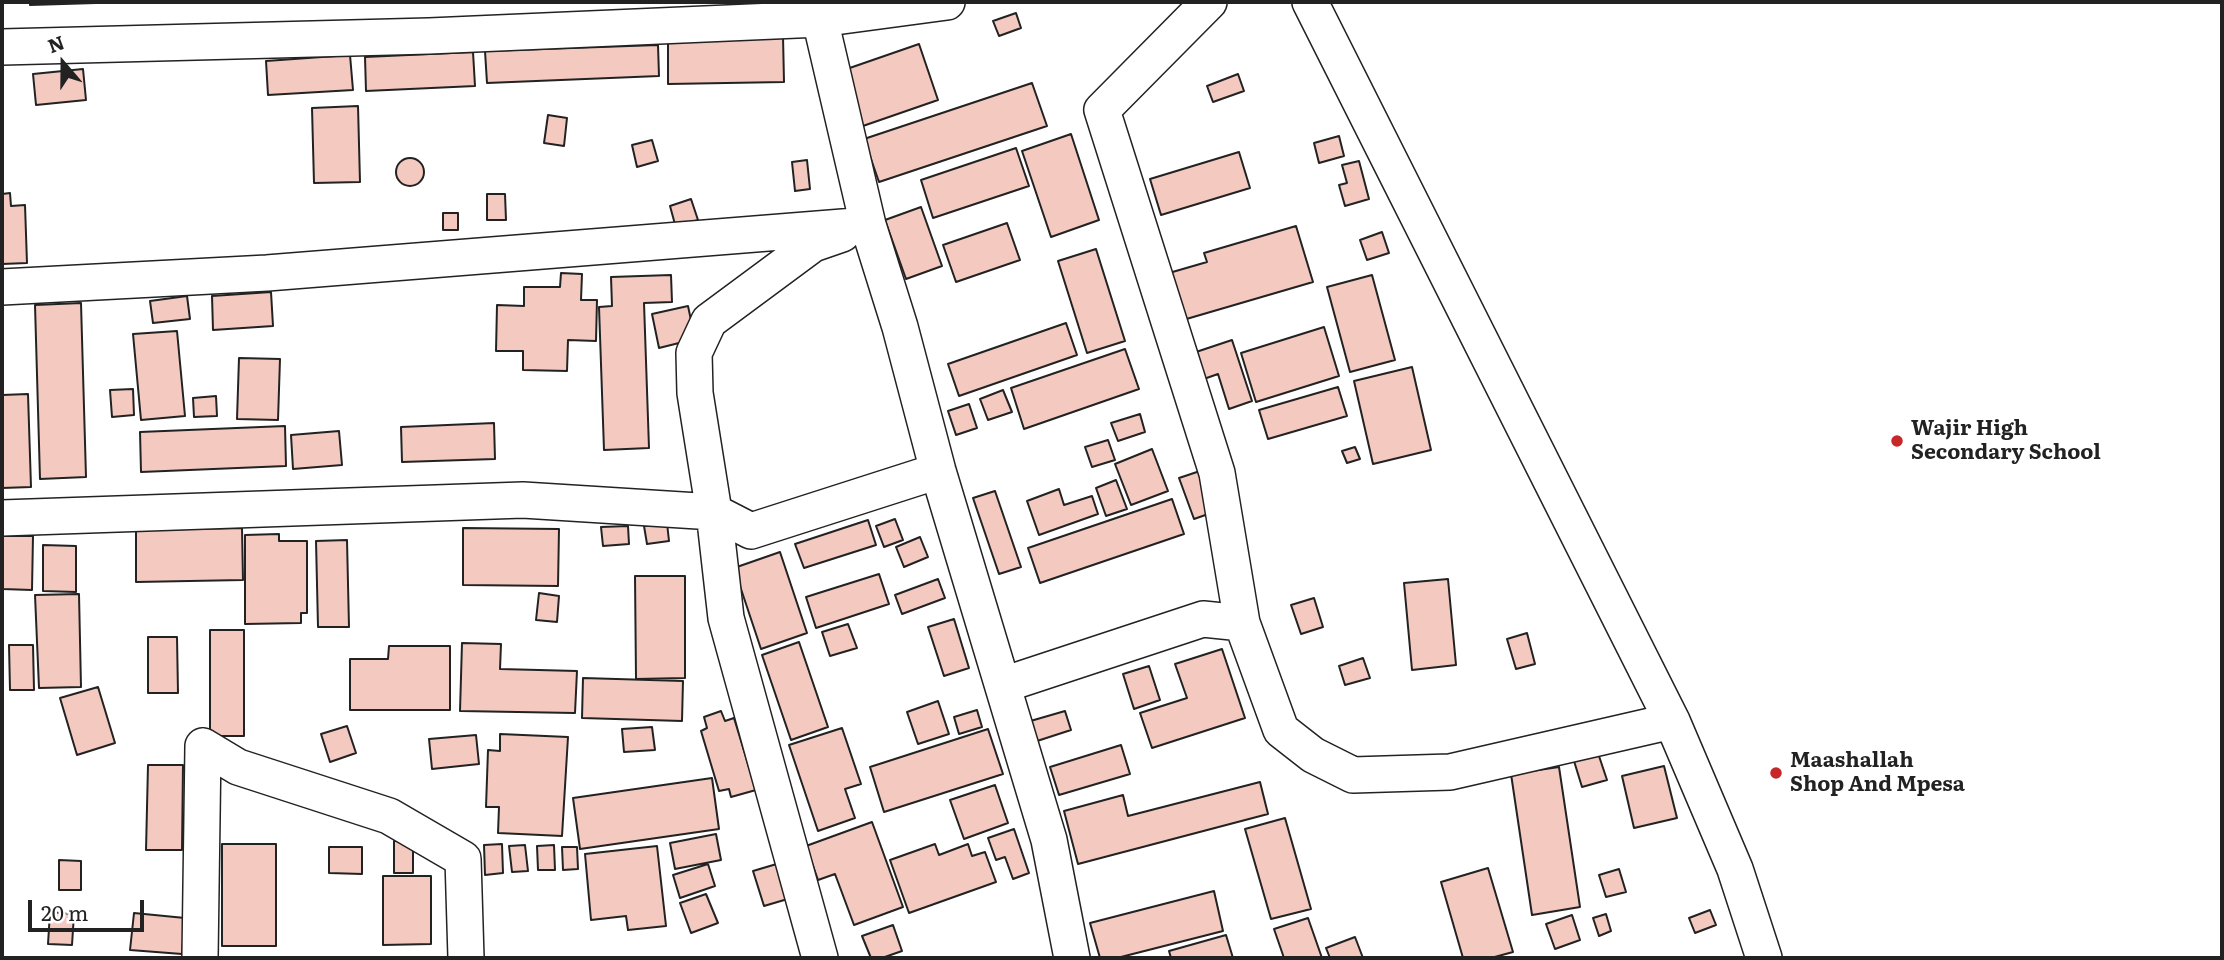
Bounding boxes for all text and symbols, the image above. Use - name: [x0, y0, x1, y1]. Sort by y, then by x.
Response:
- text: N: [44, 27, 68, 59]
- north arrow: [28, 28, 98, 98]
- place label: Wajir High Secondary School: [1911, 416, 2101, 466]
- marker: Wajir High Secondary School: [1889, 433, 1905, 449]
- place label: Maashallah Shop And Mpesa: [1790, 748, 1965, 798]
- marker: Maashallah Shop And Mpesa: [1768, 765, 1784, 781]
- scale bar: [32, 886, 147, 930]
- text: 20 m: [41, 896, 88, 927]

